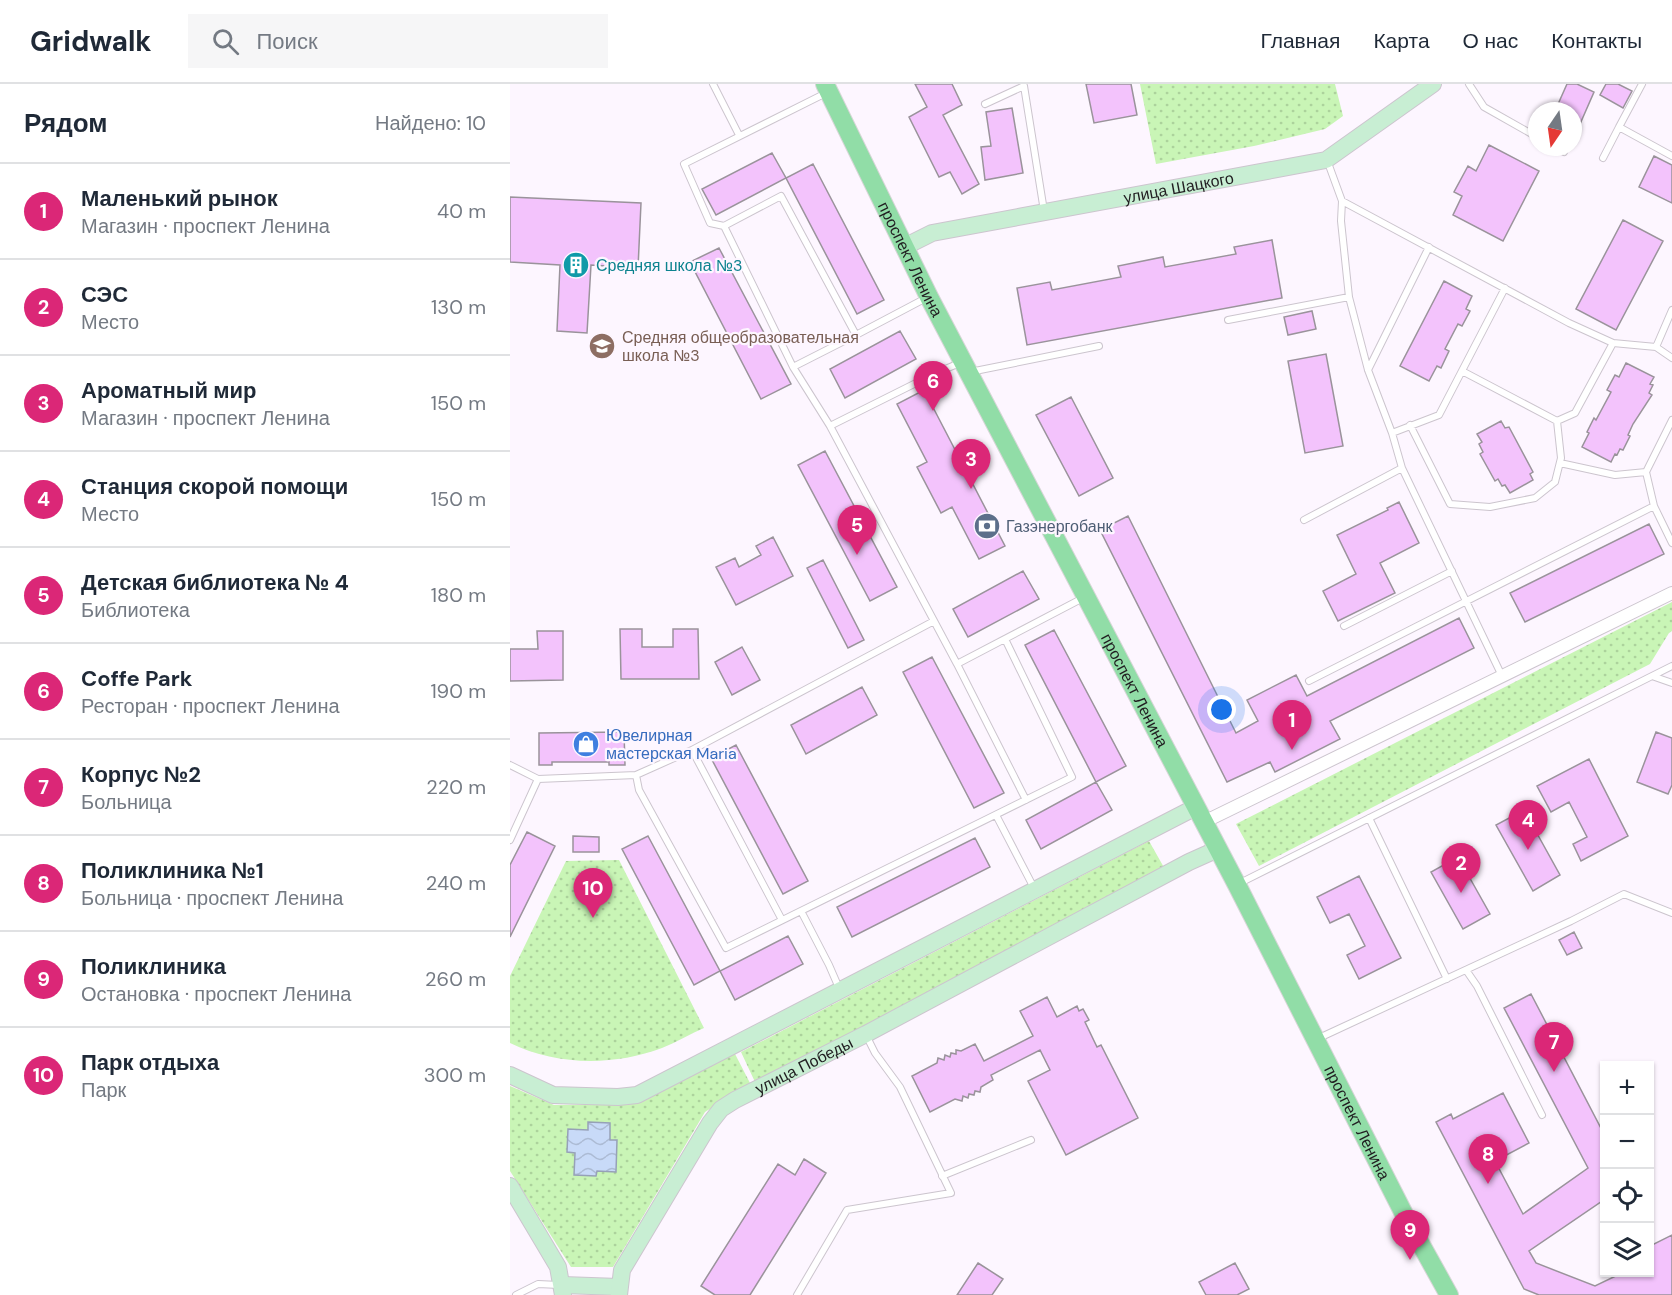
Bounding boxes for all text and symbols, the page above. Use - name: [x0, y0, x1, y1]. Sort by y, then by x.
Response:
- search box: [188, 14, 608, 68]
- text: Gridwalk: [30, 23, 152, 60]
- icon: search: [209, 25, 242, 58]
- text: Поиск: [257, 27, 318, 56]
- text: Главная: [1260, 27, 1340, 55]
- text: Карта: [1373, 27, 1430, 55]
- text: О нас: [1463, 27, 1518, 55]
- text: Контакты: [1551, 27, 1642, 55]
- north arrow: [1528, 102, 1582, 156]
- text: Рядом: [24, 106, 107, 140]
- text: Найдено: 10: [375, 110, 486, 136]
- street label: улица Шацкого: [1122, 167, 1235, 208]
- text: Маленький рынок: [81, 184, 278, 213]
- text: 1: [40, 198, 47, 224]
- text: 40 m: [437, 198, 486, 224]
- street label: проспект Ленина: [873, 198, 948, 321]
- text: Магазин · проспект Ленина: [81, 213, 330, 239]
- building icon: Средняя школа №3: [561, 250, 591, 280]
- place label: Средняя школа №3: [596, 255, 742, 276]
- text: СЭС: [81, 280, 128, 309]
- text: 2: [38, 294, 49, 320]
- text: 130 m: [431, 294, 486, 320]
- text: Место: [81, 309, 139, 335]
- place label: Средняя общеобразовательная школа №3: [622, 327, 859, 366]
- school or university icon: Средняя общеобразовательная школа №3: [587, 331, 617, 361]
- pin: 6: [914, 362, 952, 411]
- text: Ароматный мир: [81, 376, 256, 405]
- text: 3: [37, 390, 50, 416]
- text: 150 m: [431, 390, 486, 416]
- text: Магазин · проспект Ленина: [81, 405, 330, 431]
- pin: 3: [952, 440, 990, 489]
- text: Станция скорой помощи: [81, 472, 348, 501]
- text: 4: [37, 486, 50, 512]
- text: 150 m: [431, 486, 486, 512]
- text: Место: [81, 501, 139, 527]
- pin: 5: [838, 506, 876, 555]
- bank icon: Газэнергобанк: [972, 511, 1002, 541]
- place label: Газэнергобанк: [1006, 516, 1114, 537]
- text: Детская библиотека № 4: [81, 568, 349, 597]
- text: 5: [37, 582, 50, 608]
- text: 180 m: [431, 582, 486, 608]
- text: Библиотека: [81, 597, 190, 623]
- street label: проспект Ленина: [1096, 630, 1173, 751]
- text: Coffe Park: [81, 664, 192, 693]
- text: 6: [37, 678, 50, 704]
- text: 190 m: [430, 678, 486, 704]
- text: Ресторан · проспект Ленина: [81, 693, 340, 719]
- your location: [1207, 695, 1236, 724]
- pin: 1: [1272, 700, 1312, 750]
- place label: Ювелирная мастерская Maria: [606, 725, 737, 764]
- shop icon: Ювелирная мастерская Maria: [571, 729, 601, 759]
- text: Корпус №2: [81, 760, 201, 789]
- text: 7: [38, 774, 49, 800]
- text: 220 m: [426, 774, 486, 800]
- text: Больница: [81, 789, 172, 815]
- pin: 4: [1508, 800, 1548, 850]
- pin: 2: [1442, 844, 1480, 893]
- text: Поликлиника №1: [81, 856, 264, 885]
- pin: 10: [574, 868, 613, 918]
- text: 8: [37, 870, 50, 896]
- text: 240 m: [426, 870, 486, 896]
- text: Больница · проспект Ленина: [81, 885, 343, 911]
- text: Поликлиника: [81, 952, 226, 981]
- text: 9: [37, 966, 50, 992]
- text: 260 m: [425, 966, 486, 992]
- text: Остановка · проспект Ленина: [81, 981, 351, 1007]
- pin: 7: [1534, 1022, 1574, 1072]
- street label: улица Победы: [752, 1032, 857, 1099]
- text: Парк отдыха: [81, 1048, 219, 1077]
- map controls: [1600, 1061, 1654, 1277]
- button: +: [1600, 1061, 1654, 1115]
- text: 10: [33, 1062, 54, 1088]
- text: 300 m: [424, 1062, 486, 1088]
- street label: проспект Ленина: [1319, 1062, 1395, 1183]
- text: Парк: [81, 1077, 126, 1103]
- button: −: [1600, 1115, 1654, 1169]
- pin: 8: [1468, 1134, 1508, 1184]
- button: locate: [1600, 1169, 1654, 1223]
- pin: 9: [1390, 1210, 1430, 1260]
- button: layers: [1600, 1223, 1654, 1277]

